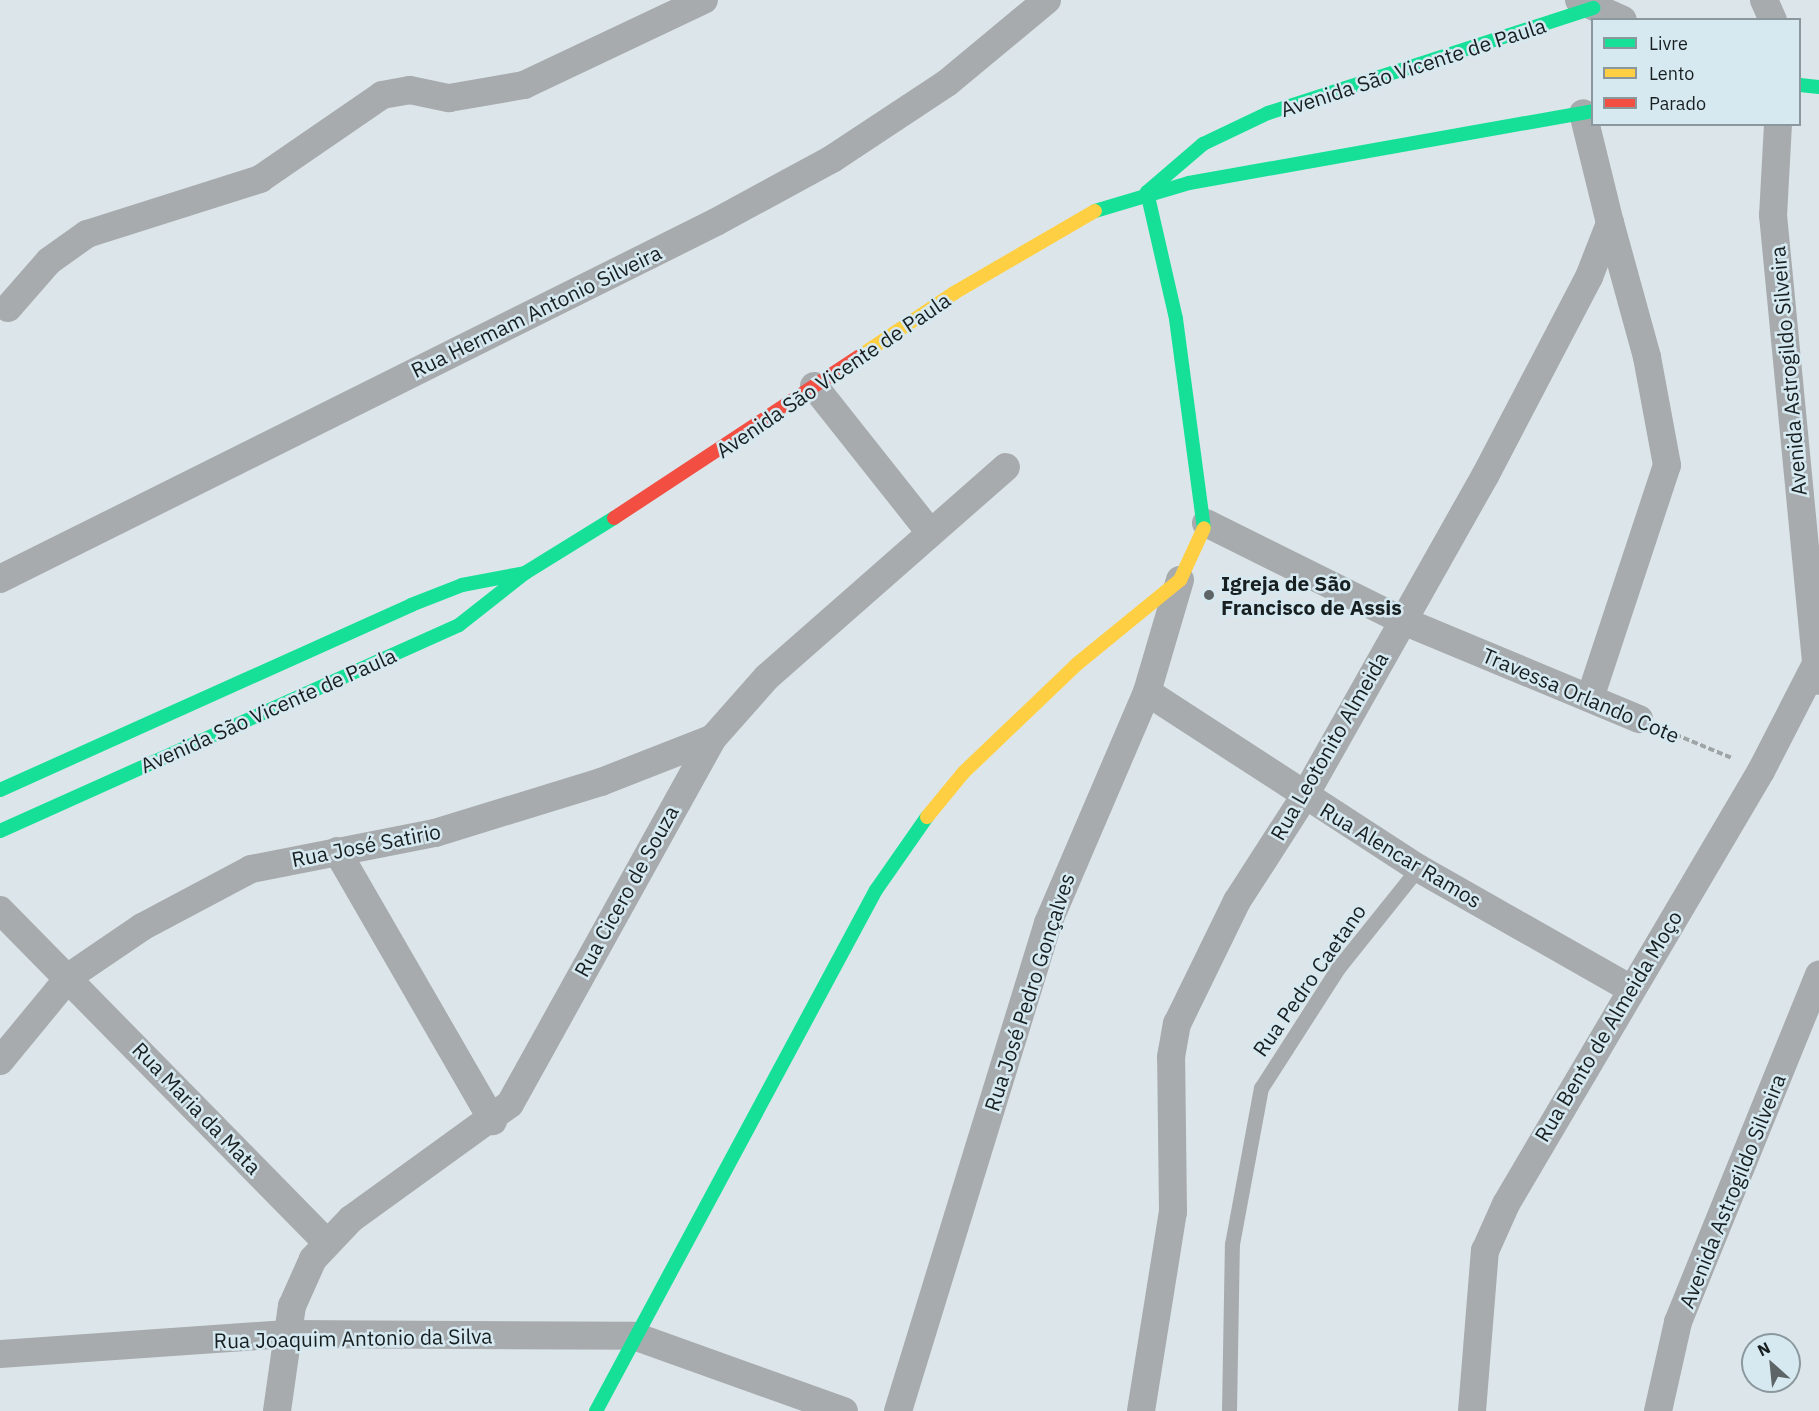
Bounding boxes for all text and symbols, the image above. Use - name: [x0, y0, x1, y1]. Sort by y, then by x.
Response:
- street label: Avenida São Vicente de Paula: [1277, 12, 1549, 122]
- legend: [1591, 18, 1801, 126]
- text: Livre: [1649, 32, 1688, 55]
- text: Lento: [1649, 62, 1694, 85]
- text: Parado: [1649, 92, 1706, 115]
- street label: Rua Hermam Antonio Silveira: [407, 239, 665, 383]
- street label: Avenida Astrogildo Silveira: [1765, 245, 1811, 497]
- street label: Avenida São Vicente de Paula: [711, 287, 955, 463]
- place label: Igreja de São Francisco de Assis: [1221, 570, 1402, 620]
- marker: Igreja de São Francisco de Assis: [1202, 588, 1216, 602]
- street label: Avenida São Vicente de Paula: [136, 642, 400, 778]
- street label: Travessa Orlando Cote: [1479, 642, 1683, 748]
- street label: Rua Leotonito Almeida: [1265, 647, 1393, 845]
- street label: Rua Alencar Ramos: [1316, 797, 1486, 913]
- street label: Rua Cicero de Souza: [569, 801, 683, 981]
- street label: Rua José Satirio: [289, 818, 443, 872]
- street label: Rua José Pedro Gonçalves: [979, 870, 1079, 1114]
- street label: Rua Pedro Caetano: [1247, 899, 1371, 1061]
- street label: Rua Bento de Almeida Moço: [1529, 906, 1687, 1146]
- street label: Rua Maria da Mata: [127, 1037, 267, 1179]
- street label: Avenida Astrogildo Silveira: [1673, 1070, 1791, 1312]
- street label: Rua Joaquim Antonio da Silva: [213, 1323, 493, 1353]
- north arrow: [1741, 1333, 1801, 1393]
- text: N: [1754, 1337, 1773, 1360]

